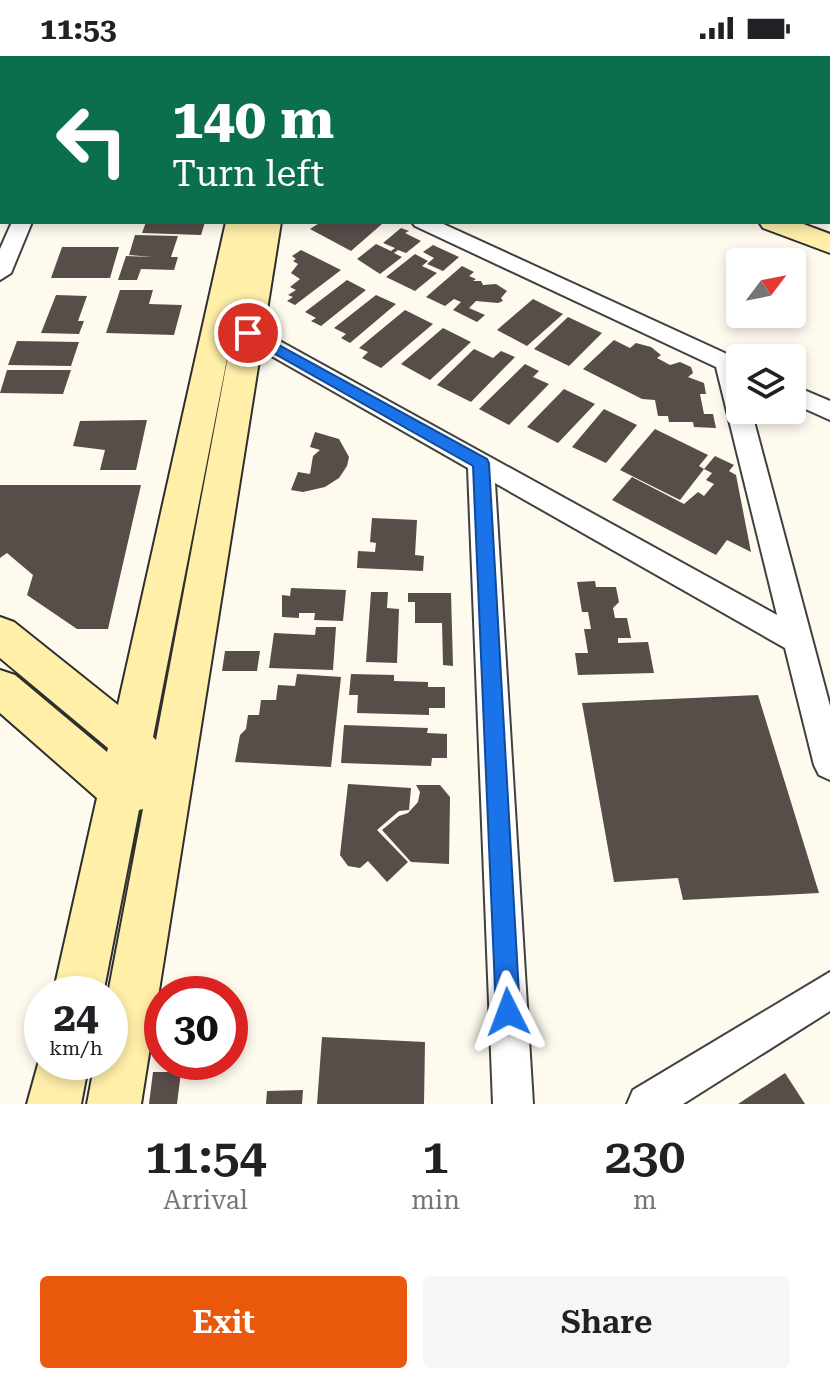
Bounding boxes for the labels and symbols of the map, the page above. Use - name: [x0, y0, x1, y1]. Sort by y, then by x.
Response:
- north arrow: [726, 248, 806, 328]
- pin: [214, 299, 282, 367]
- position arrow: [466, 970, 550, 1054]
- speed limit sign: 30: [144, 976, 248, 1080]

